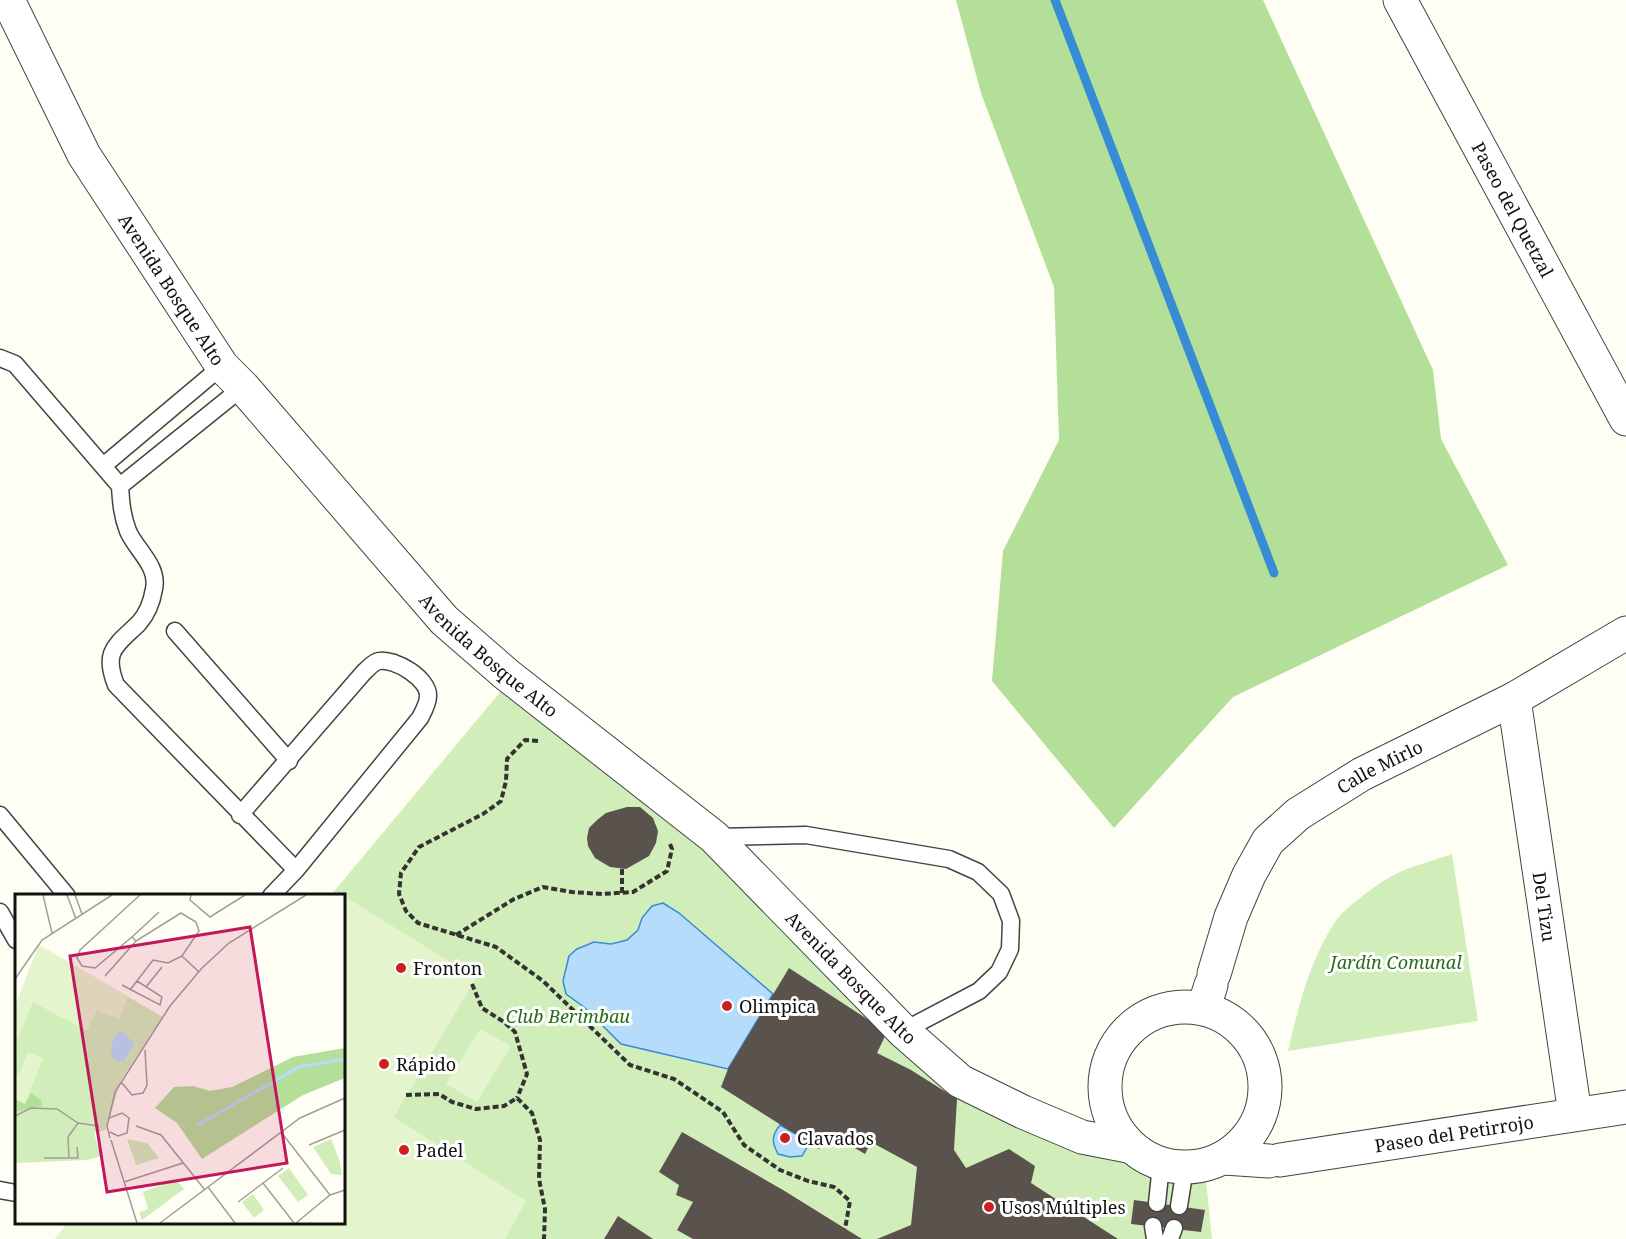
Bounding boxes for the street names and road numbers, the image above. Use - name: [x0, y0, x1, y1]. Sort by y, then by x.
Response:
- street label: Paseo del Quetzal: [1467, 138, 1559, 282]
- street label: Avenida Bosque Alto: [113, 209, 230, 370]
- street label: Avenida Bosque Alto: [414, 588, 563, 722]
- street label: Calle Mirlo: [1332, 734, 1426, 799]
- street label: Del Tizu: [1528, 870, 1562, 944]
- street label: Avenida Bosque Alto: [781, 906, 921, 1049]
- street label: Paseo del Petirrojo: [1373, 1109, 1535, 1157]

